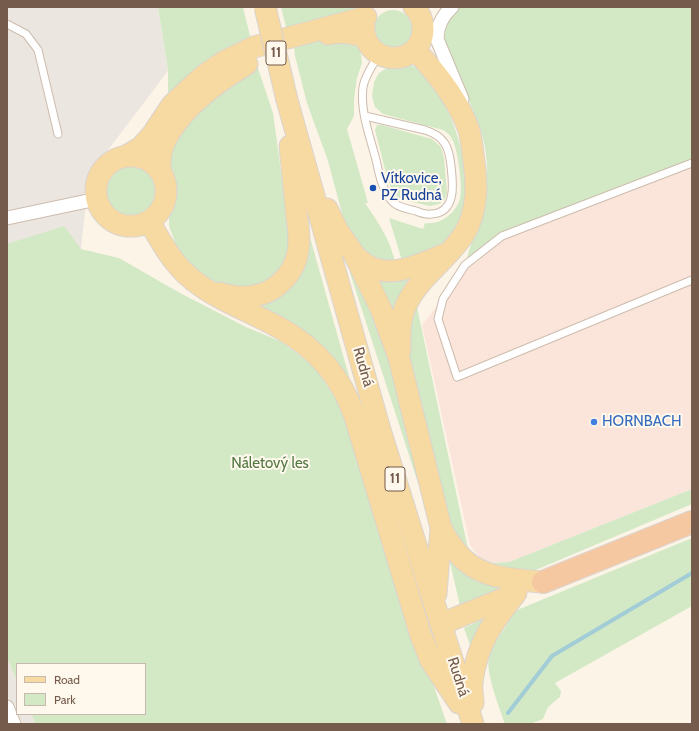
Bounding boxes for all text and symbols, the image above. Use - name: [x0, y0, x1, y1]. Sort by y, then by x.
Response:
- road number: 11: [266, 41, 286, 65]
- place label: Vítkovice, PZ Rudná: [381, 170, 442, 205]
- marker: Vítkovice, PZ Rudná: [368, 183, 378, 193]
- street label: Rudná: [349, 345, 377, 389]
- place label: HORNBACH: [602, 413, 682, 431]
- marker: HORNBACH: [589, 417, 599, 427]
- park label: Náletový les: [231, 455, 309, 473]
- road number: 11: [385, 467, 405, 491]
- street label: Rudná: [443, 655, 473, 699]
- legend: [16, 663, 146, 715]
- text: Road: [54, 672, 80, 687]
- text: Park: [54, 692, 76, 707]

